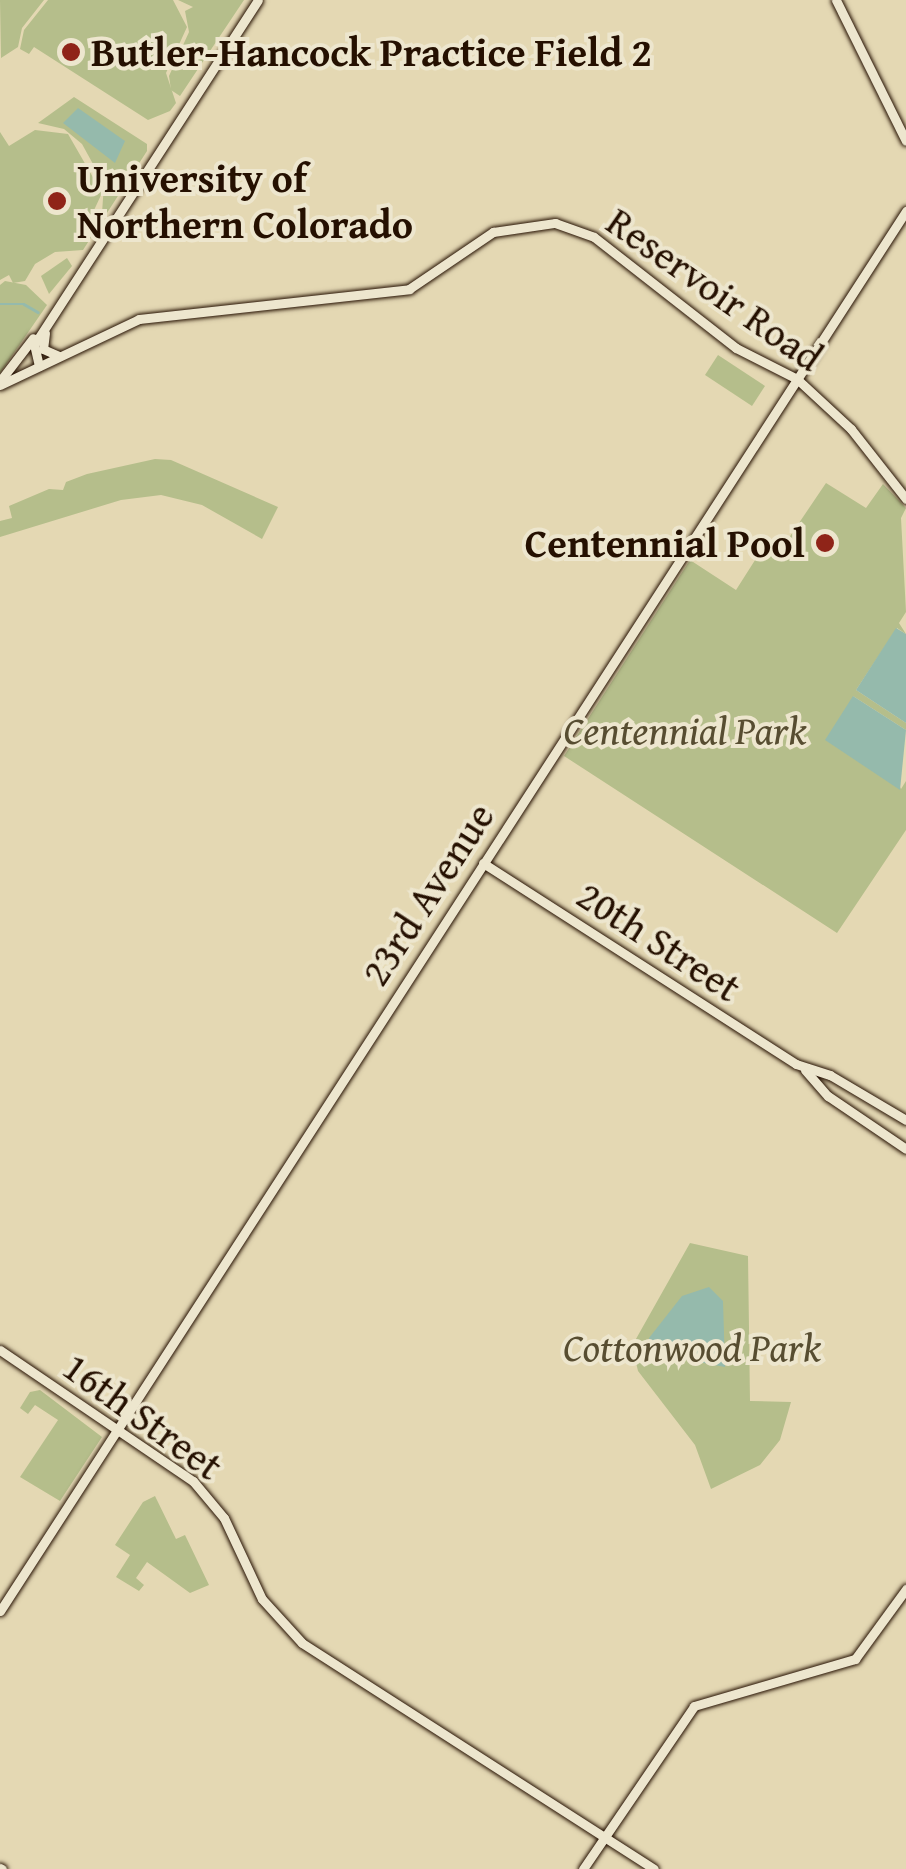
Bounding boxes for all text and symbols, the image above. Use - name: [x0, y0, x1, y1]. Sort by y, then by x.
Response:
- place label: Butler-Hancock Practice Field 2: [91, 28, 652, 76]
- marker: Butler-Hancock Practice Field 2: [60, 41, 82, 63]
- place label: University of Northern Colorado: [77, 154, 413, 248]
- marker: University of Northern Colorado: [46, 190, 68, 212]
- street label: Reservoir Road: [598, 197, 832, 381]
- place label: Centennial Pool: [525, 519, 805, 567]
- marker: Centennial Pool: [814, 532, 836, 554]
- park label: Centennial Park: [564, 706, 806, 754]
- street label: 23rd Avenue: [350, 794, 504, 994]
- street label: 20th Street: [568, 870, 750, 1012]
- park label: Cottonwood Park: [563, 1323, 821, 1371]
- street label: 16th Street: [54, 1342, 232, 1490]

